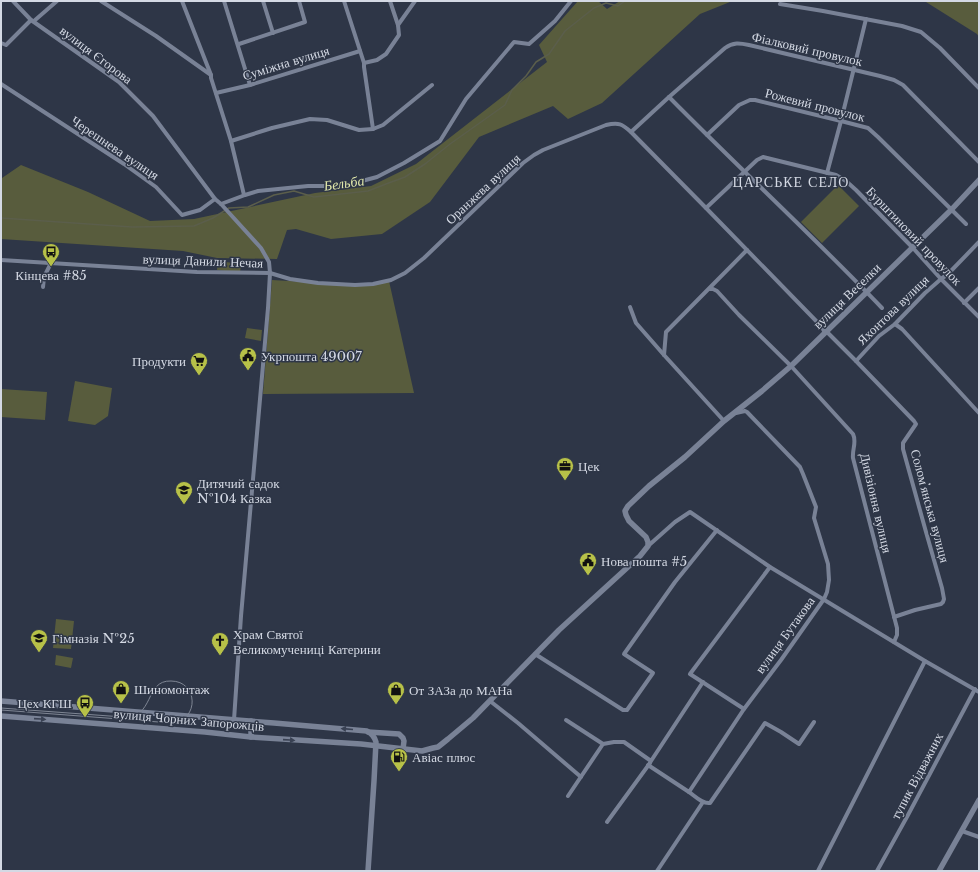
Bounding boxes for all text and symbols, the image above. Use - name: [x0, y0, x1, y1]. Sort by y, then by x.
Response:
- street label: вулиця Єгорова: [56, 22, 136, 88]
- street label: Фіалковий провулок: [750, 28, 865, 70]
- street label: Суміжна вулиця: [240, 42, 332, 84]
- street label: Рожевий провулок: [763, 84, 867, 126]
- street label: Черешнева вулиця: [68, 112, 162, 184]
- street label: Оранжева вулиця: [442, 150, 524, 228]
- water label: Бельба: [322, 171, 365, 195]
- district label: ЦАРСЬКЕ СЕЛО: [733, 173, 849, 191]
- street label: Бурштиновий провулок: [862, 183, 966, 289]
- bus stop icon: Кінцева #85: [41, 242, 61, 267]
- street label: вулиця Данили Нечая: [142, 250, 264, 272]
- street label: вулиця Веселки: [809, 259, 885, 333]
- place label: Кінцева #85: [15, 267, 87, 284]
- street label: Яхонтова вулиця: [853, 271, 933, 349]
- public building icon: Укрпошта 49007: [238, 346, 258, 371]
- place label: Укрпошта 49007: [261, 348, 362, 365]
- supermarket icon: Продукти: [189, 351, 209, 376]
- place label: Продукти: [132, 353, 186, 370]
- street label: Соломʼянська вулиця: [907, 447, 953, 565]
- street label: Дивізіонна вулиця: [856, 451, 896, 555]
- office icon: Цек: [555, 456, 575, 481]
- place label: Цек: [578, 458, 600, 475]
- place label: Дитячий садок №104 Казка: [197, 475, 280, 507]
- school or university icon: Дитячий садок №104 Казка: [174, 480, 194, 505]
- public building icon: Нова пошта #5: [578, 551, 598, 576]
- place label: Нова пошта #5: [601, 553, 687, 570]
- street label: вулиця Бутакова: [751, 593, 819, 677]
- place label: Храм Святої Великомучениці Катерини: [233, 626, 381, 658]
- school or university icon: Гімназія №25: [29, 628, 49, 653]
- place label: Гімназія №25: [52, 630, 135, 647]
- church icon: Храм Святої Великомучениці Катерини: [210, 631, 230, 656]
- shop icon: Шиномонтаж: [111, 679, 131, 704]
- shop icon: От ЗАЗа до МАНа: [386, 680, 406, 705]
- place label: Шиномонтаж: [134, 681, 211, 698]
- place label: От ЗАЗа до МАНа: [409, 682, 513, 699]
- bus stop icon: Цех КГШ: [75, 693, 95, 718]
- place label: Цех КГШ: [17, 695, 72, 712]
- street label: вулиця Чорних Запорожців: [113, 705, 265, 735]
- one-way arrow: [34, 716, 46, 723]
- one-way arrow: [341, 726, 353, 733]
- street label: тупик Відважних: [887, 729, 947, 822]
- one-way arrow: [283, 736, 295, 743]
- fuel station icon: Авіас плюс: [389, 747, 409, 772]
- place label: Авіас плюс: [412, 749, 476, 766]

